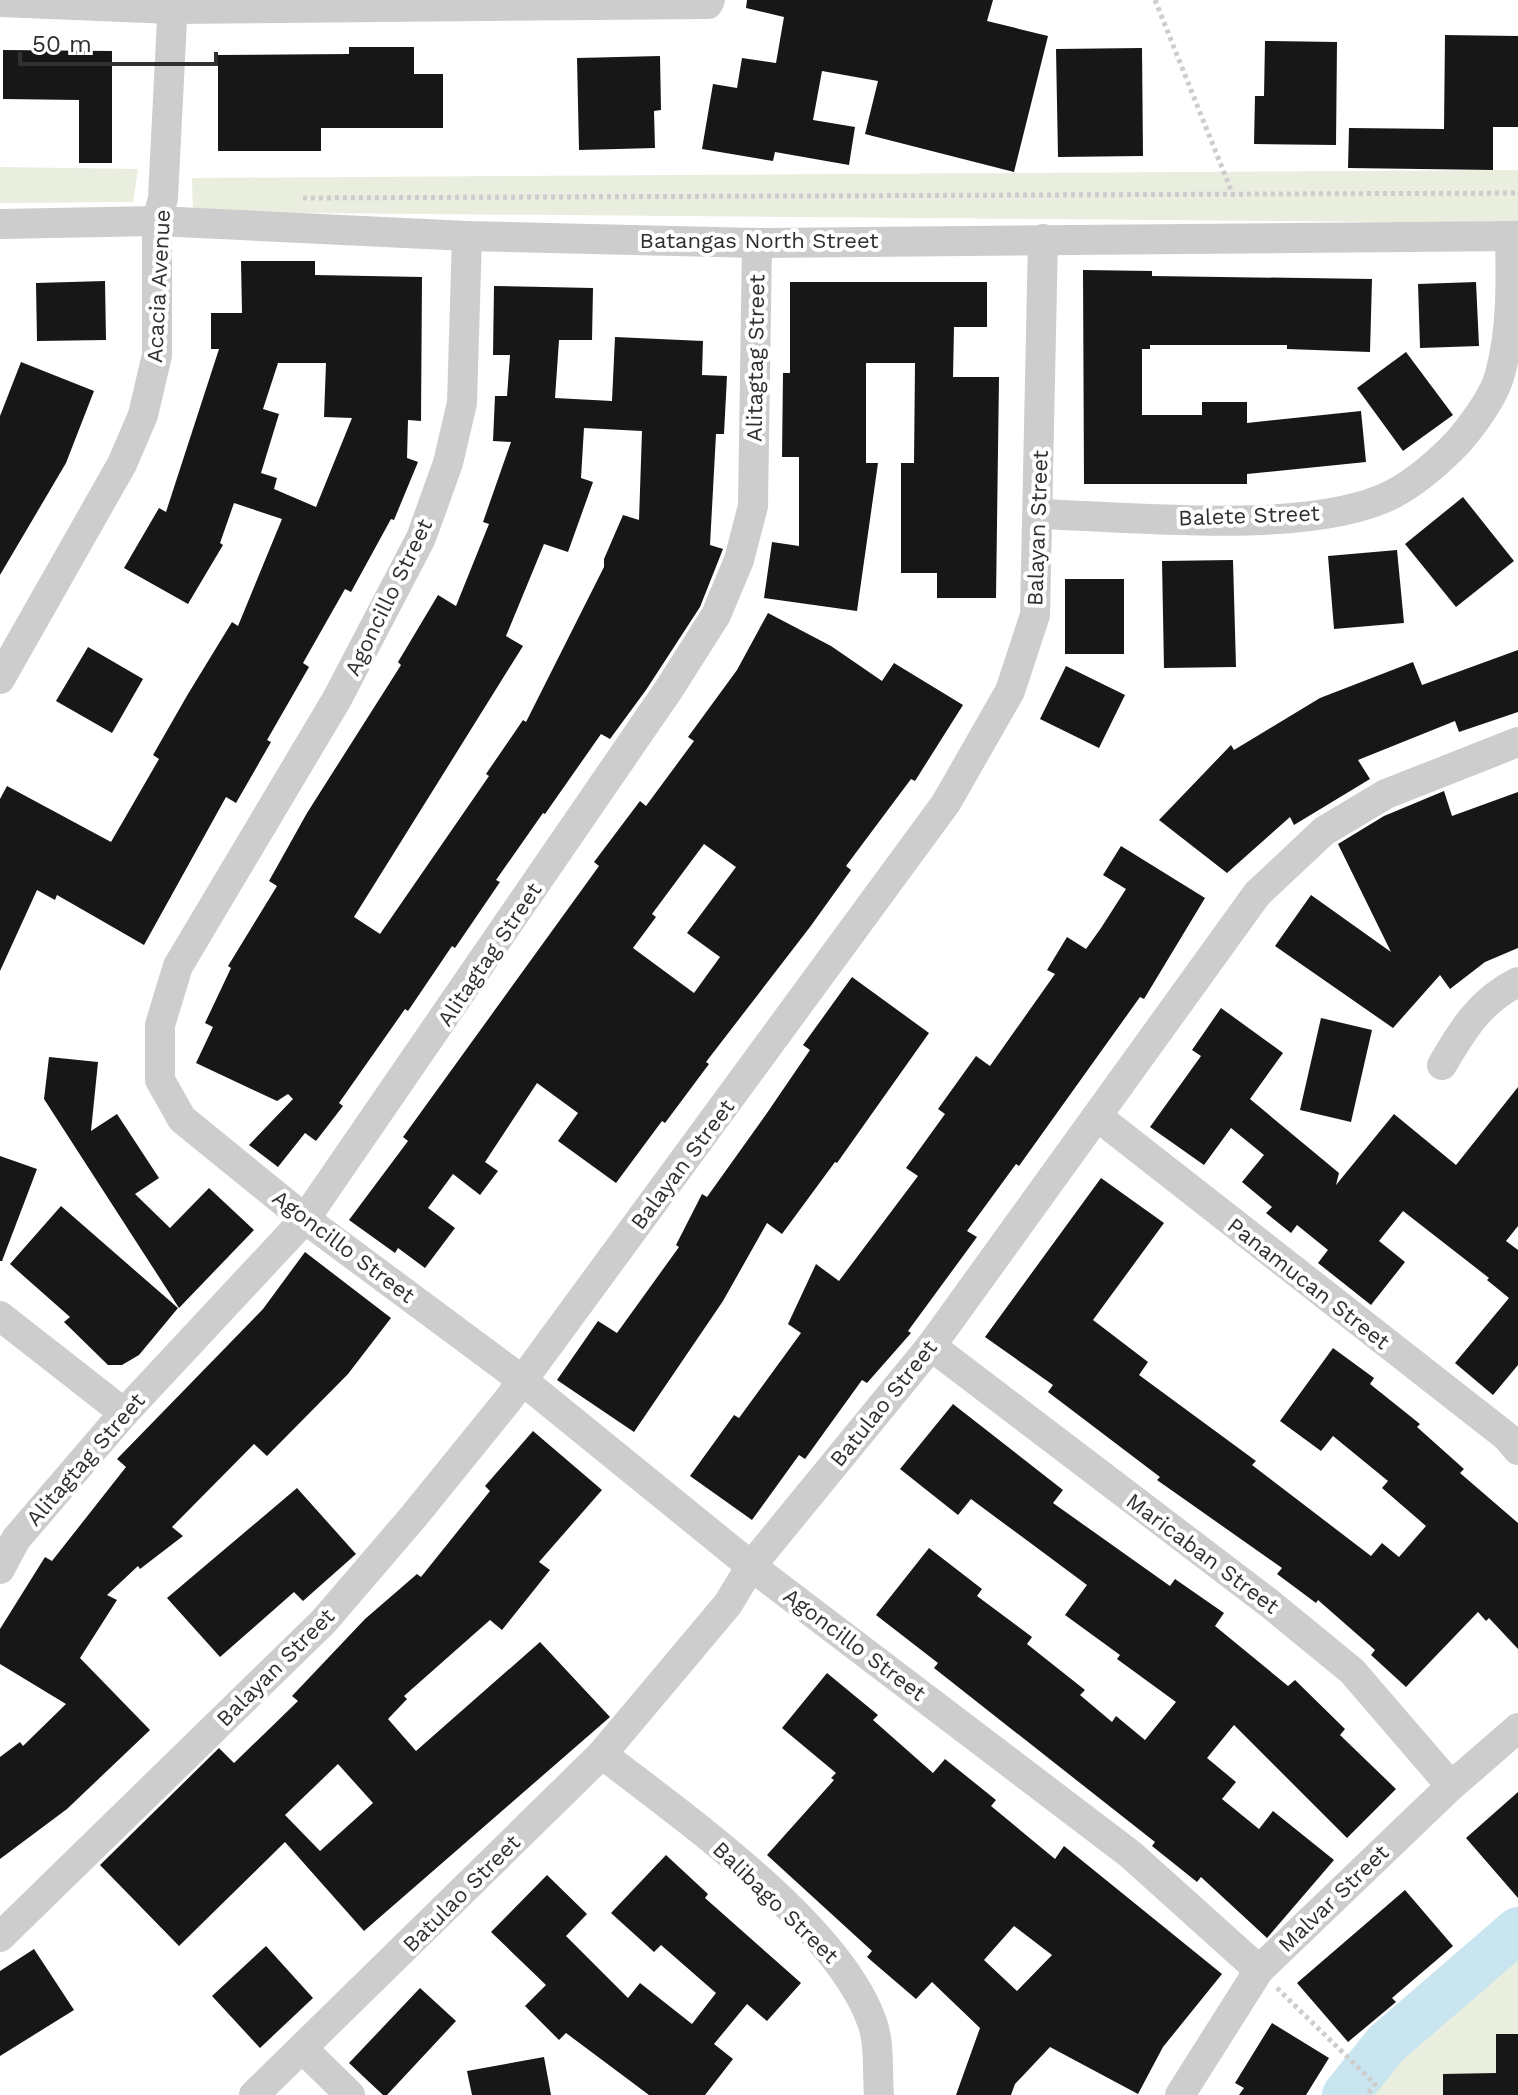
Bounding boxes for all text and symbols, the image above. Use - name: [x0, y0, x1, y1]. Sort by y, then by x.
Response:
- scale bar: [20, 16, 216, 66]
- text: 50 m: [32, 30, 92, 58]
- street label: Acacia Avenue: [142, 209, 175, 363]
- street label: Batangas North Street: [640, 228, 878, 253]
- street label: Alitagtag Street: [742, 274, 769, 442]
- street label: Balayan Street: [1022, 450, 1053, 607]
- street label: Balete Street: [1178, 501, 1320, 530]
- street label: Agoncillo Street: [340, 515, 437, 680]
- street label: Alitagtag Street: [432, 878, 547, 1031]
- street label: Balayan Street: [625, 1094, 739, 1234]
- street label: Agoncillo Street: [268, 1185, 420, 1308]
- street label: Panamucan Street: [1223, 1212, 1395, 1354]
- street label: Batulao Street: [825, 1335, 942, 1472]
- street label: Alitagtag Street: [21, 1388, 150, 1531]
- street label: Maricaban Street: [1122, 1488, 1284, 1619]
- street label: Agoncillo Street: [779, 1583, 931, 1706]
- street label: Balayan Street: [211, 1603, 339, 1731]
- street label: Batulao Street: [398, 1830, 525, 1957]
- street label: Balibago Street: [708, 1836, 843, 1968]
- street label: Malvar Street: [1273, 1840, 1394, 1957]

